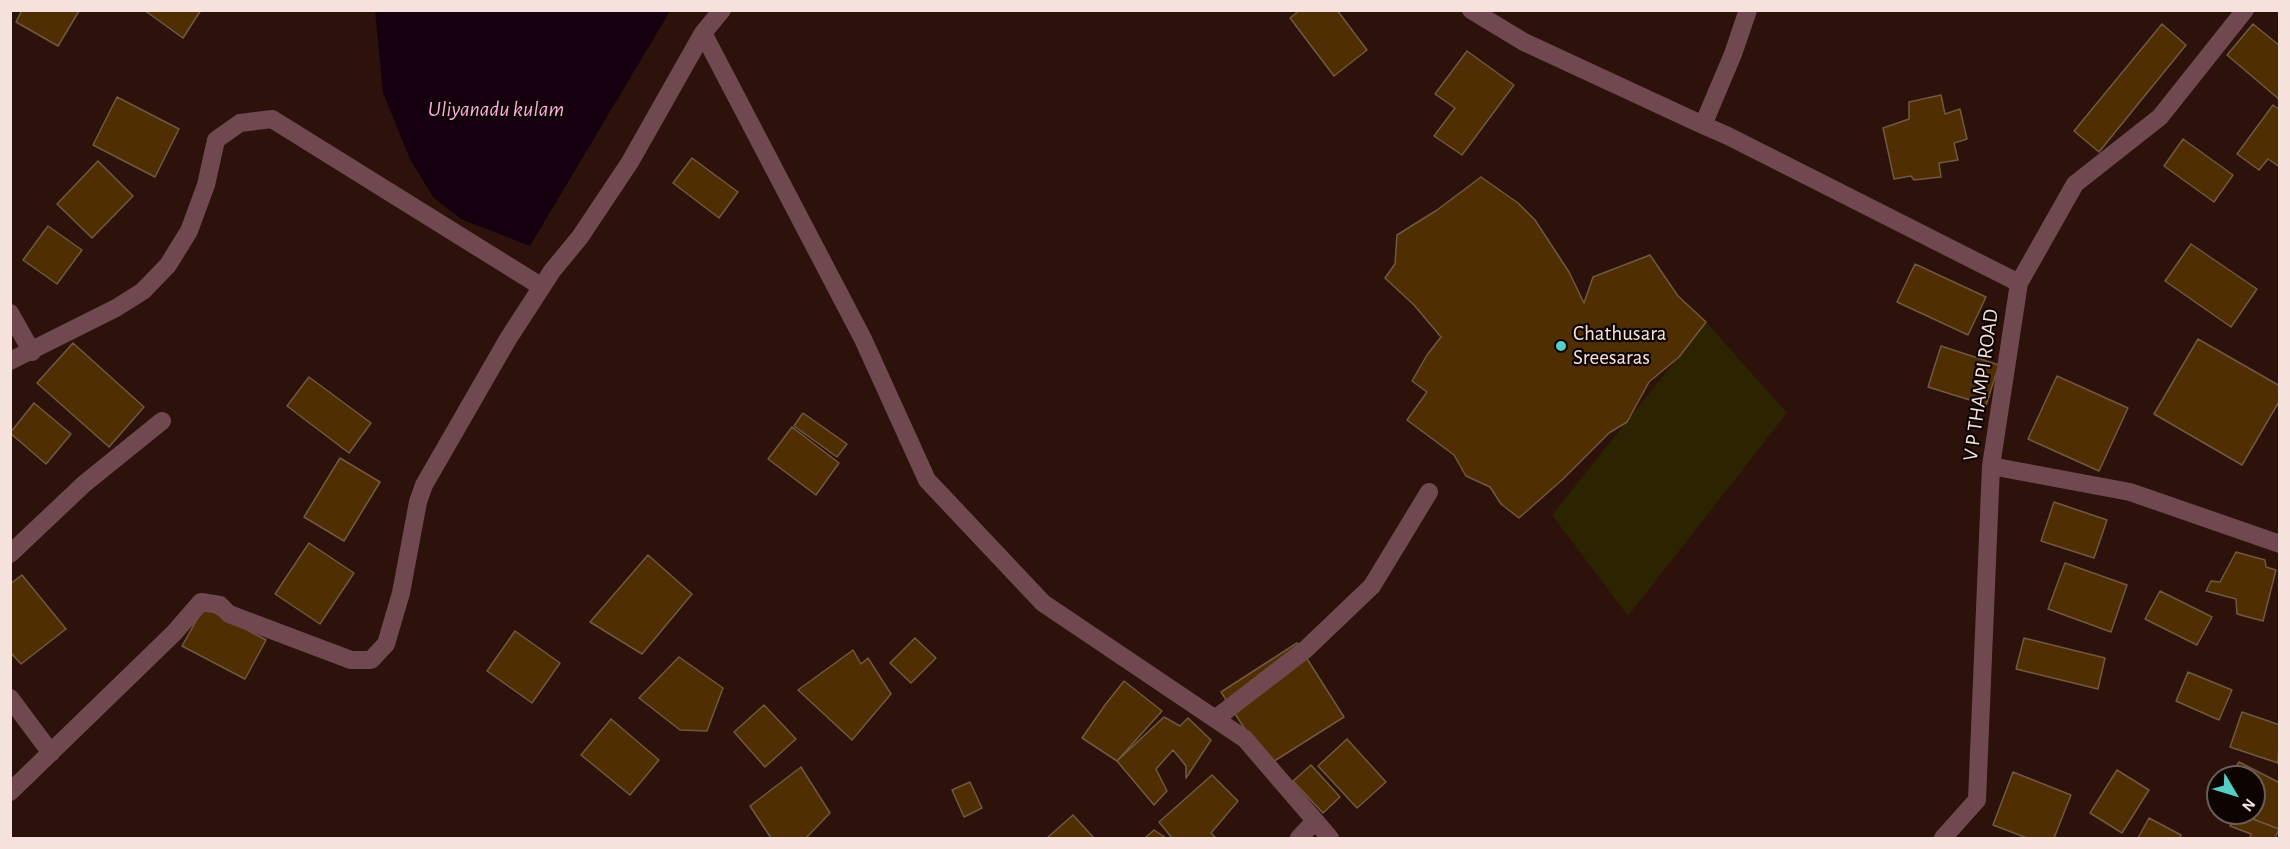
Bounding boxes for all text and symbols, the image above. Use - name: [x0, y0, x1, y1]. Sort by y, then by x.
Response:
- water label: Uliyanadu kulam: [428, 96, 564, 122]
- street label: V P THAMPI ROAD: [1958, 307, 2004, 463]
- place label: Chathusara Sreesaras: [1573, 321, 1666, 371]
- marker: Chathusara Sreesaras: [1554, 339, 1568, 353]
- north arrow: [2206, 765, 2266, 825]
- text: N: [2239, 796, 2258, 814]

